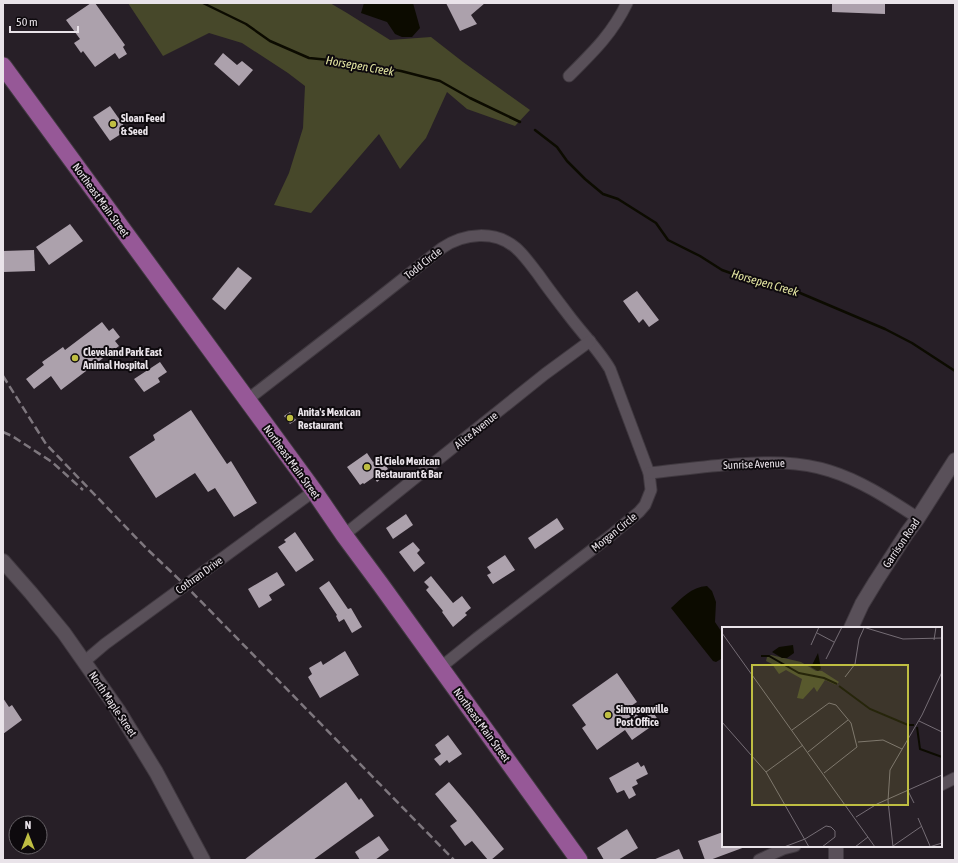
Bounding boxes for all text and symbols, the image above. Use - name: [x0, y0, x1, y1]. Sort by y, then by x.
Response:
- scale bar: [10, 8, 78, 34]
- text: 50 m: [16, 15, 38, 29]
- water label: Horsepen Creek: [325, 53, 396, 79]
- place label: Sloan Feed & Seed: [121, 112, 165, 137]
- marker: Sloan Feed & Seed: [108, 119, 118, 129]
- street label: Northeast Main Street: [70, 161, 132, 239]
- street label: Todd Circle: [402, 245, 444, 281]
- water label: Horsepen Creek: [730, 267, 801, 299]
- place label: Cleveland Park East Animal Hospital: [82, 346, 163, 371]
- marker: Cleveland Park East Animal Hospital: [70, 353, 80, 363]
- place label: Anita's Mexican Restaurant: [297, 406, 360, 431]
- street label: Alice Avenue: [452, 409, 500, 451]
- marker: Anita's Mexican Restaurant: [285, 413, 295, 423]
- street label: Northeast Main Street: [261, 423, 323, 501]
- place label: El Cielo Mexican Restaurant & Bar: [375, 455, 443, 480]
- street label: Sunrise Avenue: [723, 457, 785, 471]
- marker: El Cielo Mexican Restaurant & Bar: [362, 462, 372, 472]
- street label: Morgan Circle: [589, 510, 639, 554]
- street label: Garrison Road: [880, 516, 922, 570]
- street label: Cothran Drive: [173, 554, 225, 596]
- inset map: [722, 627, 942, 847]
- street label: North Maple Street: [87, 669, 139, 739]
- street label: Northeast Main Street: [451, 686, 513, 764]
- place label: Simpsonville Post Office: [616, 703, 668, 728]
- marker: Simpsonville Post Office: [603, 710, 613, 720]
- north arrow: [8, 815, 48, 855]
- text: N: [25, 819, 31, 831]

